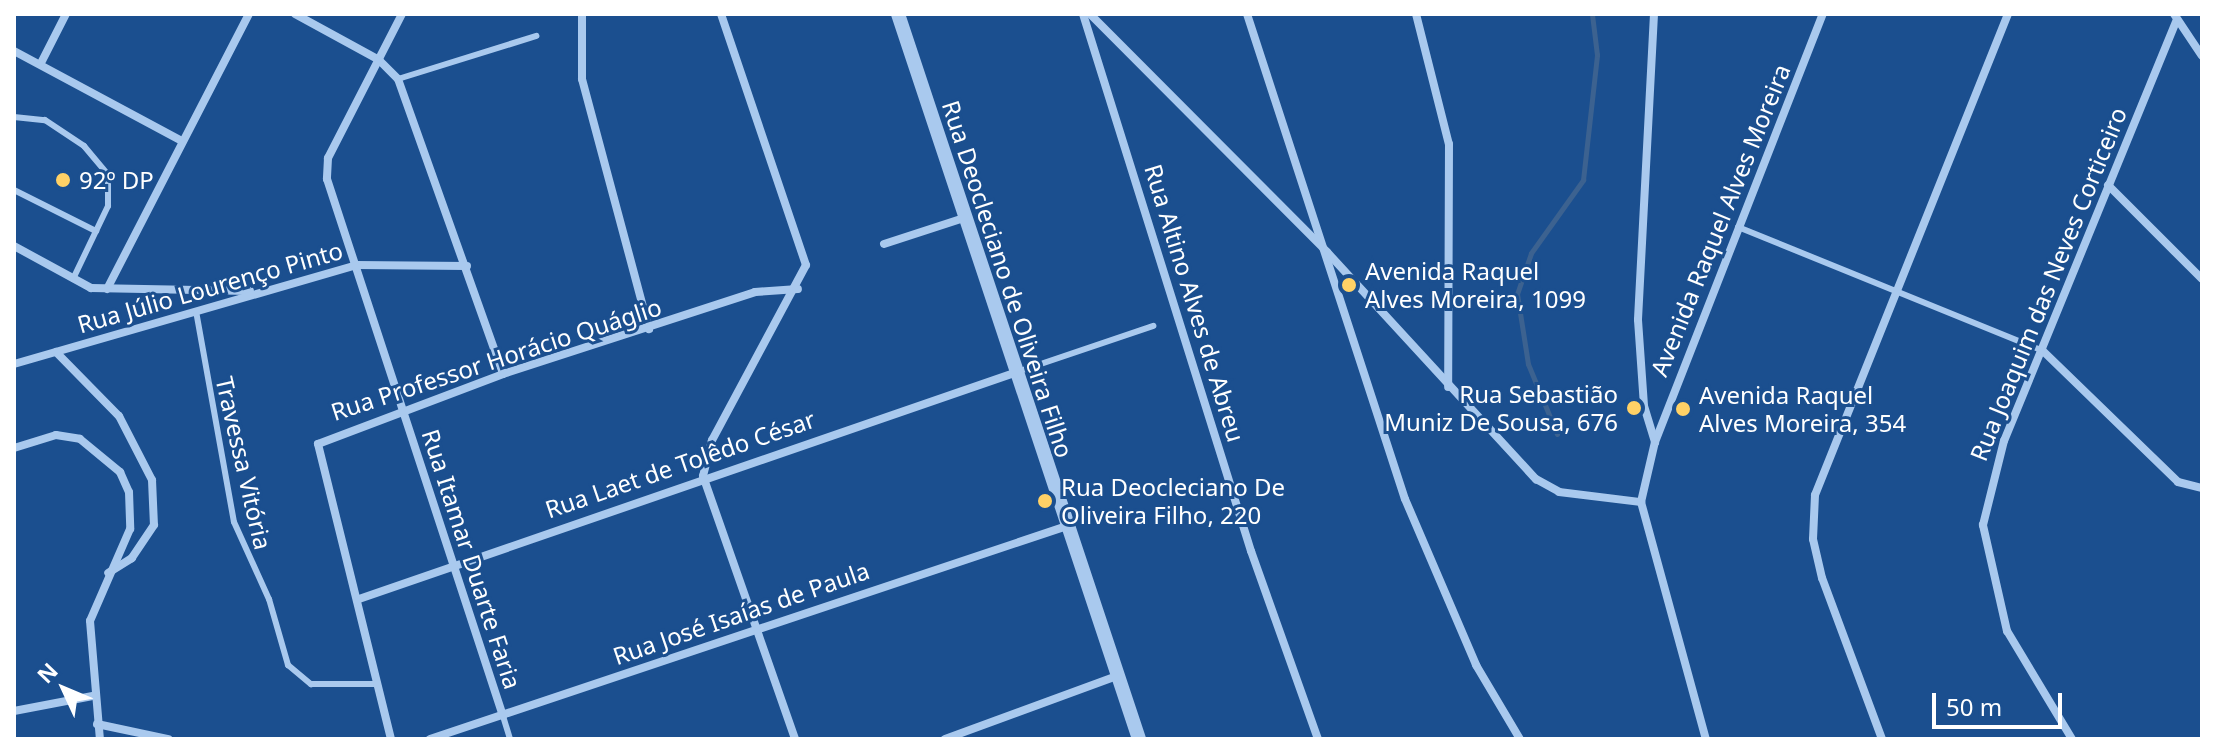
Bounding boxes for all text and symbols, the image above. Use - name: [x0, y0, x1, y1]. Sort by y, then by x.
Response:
- street label: Avenida Raquel Alves Moreira: [1644, 60, 1796, 380]
- street label: Rua Deocleciano de Oliveira Filho: [937, 97, 1079, 461]
- street label: Rua Joaquim das Neves Corticeiro: [1964, 103, 2132, 465]
- street label: Rua Altino Alves de Abreu: [1139, 161, 1251, 445]
- place label: 92º DP: [79, 166, 154, 194]
- marker: 92º DP: [54, 171, 72, 189]
- street label: Rua Júlio Lourenço Pinto: [74, 235, 346, 339]
- place label: Avenida Raquel Alves Moreira, 1099: [1365, 257, 1586, 313]
- marker: Avenida Raquel Alves Moreira, 1099: [1340, 276, 1358, 294]
- street label: Rua Professor Horácio Quáglio: [327, 292, 665, 426]
- street label: Travessa Vitória: [210, 374, 278, 552]
- place label: Rua Sebastião Muniz De Sousa, 676: [1384, 380, 1618, 436]
- place label: Avenida Raquel Alves Moreira, 354: [1699, 381, 1906, 437]
- marker: Rua Sebastião Muniz De Sousa, 676: [1625, 399, 1643, 417]
- marker: Avenida Raquel Alves Moreira, 354: [1674, 400, 1692, 418]
- street label: Rua Laet de Tolêdo César: [541, 404, 819, 524]
- street label: Rua Itamar Duarte Faria: [416, 425, 528, 693]
- place label: Rua Deocleciano De Oliveira Filho, 220: [1061, 473, 1285, 529]
- marker: Rua Deocleciano De Oliveira Filho, 220: [1036, 492, 1054, 510]
- street label: Rua José Isaías de Paula: [609, 556, 873, 670]
- north arrow: [24, 649, 104, 729]
- text: N: [30, 655, 64, 689]
- scale bar: [1936, 677, 2066, 727]
- text: 50 m: [1946, 690, 2002, 723]

